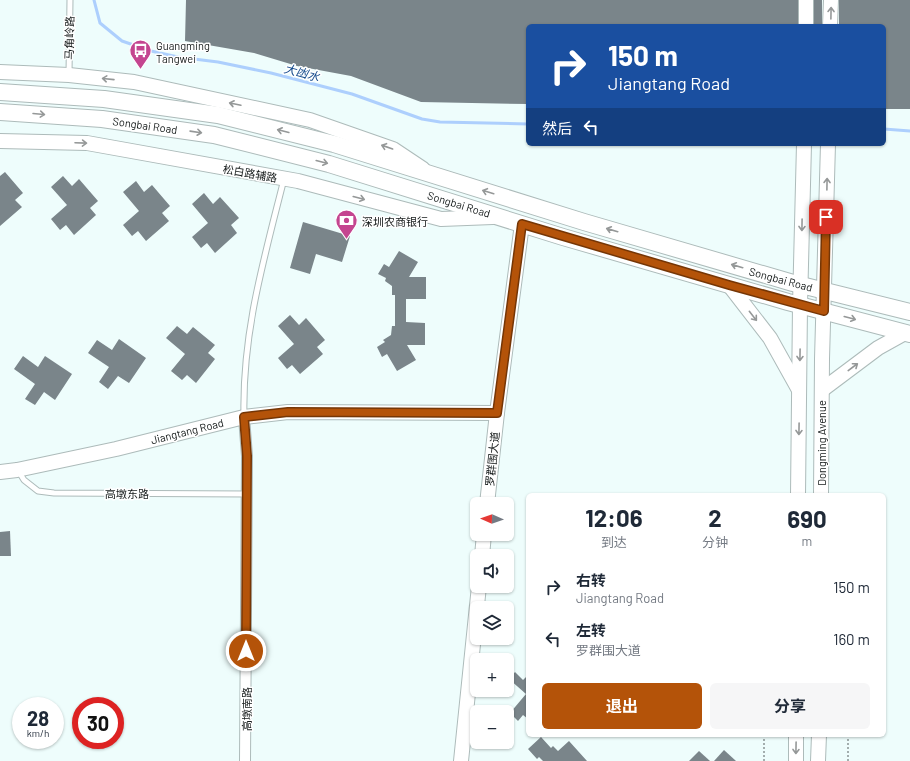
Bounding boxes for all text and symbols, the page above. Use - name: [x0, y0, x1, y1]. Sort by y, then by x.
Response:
- one-way arrow: [827, 7, 834, 20]
- street label: 马角岭路: [62, 16, 76, 60]
- bus stop icon: Guangming Tangwei: [127, 38, 153, 71]
- text: 150 m: [608, 38, 678, 72]
- place label: Guangming Tangwei: [156, 39, 210, 65]
- icon: right: [542, 40, 594, 92]
- water label: 大凼水: [283, 61, 322, 84]
- text: Jiangtang Road: [608, 72, 730, 94]
- one-way arrow: [102, 76, 115, 83]
- one-way arrow: [229, 100, 242, 108]
- one-way arrow: [32, 111, 45, 118]
- street label: Songbai Road: [112, 114, 178, 136]
- icon: left: [580, 116, 602, 138]
- text: 然后: [542, 119, 572, 137]
- one-way arrow: [276, 127, 289, 135]
- one-way arrow: [189, 128, 202, 136]
- one-way arrow: [74, 139, 87, 147]
- one-way arrow: [382, 142, 394, 150]
- one-way arrow: [315, 159, 328, 166]
- street label: 松白路辅路: [222, 162, 278, 184]
- one-way arrow: [823, 178, 831, 191]
- street label: Songbai Road: [426, 188, 492, 220]
- one-way arrow: [482, 188, 494, 196]
- one-way arrow: [353, 194, 366, 202]
- pin: [809, 200, 843, 234]
- icon: arrive: [815, 206, 837, 228]
- bank icon: 深圳农商银行: [333, 208, 359, 241]
- place label: 深圳农商银行: [362, 215, 428, 228]
- one-way arrow: [798, 218, 806, 231]
- one-way arrow: [606, 226, 619, 233]
- one-way arrow: [731, 262, 744, 269]
- street label: Songbai Road: [748, 264, 814, 294]
- one-way arrow: [749, 311, 757, 322]
- one-way arrow: [843, 315, 856, 322]
- one-way arrow: [796, 348, 804, 361]
- one-way arrow: [847, 363, 858, 371]
- street label: Dongming Avenue: [815, 400, 828, 486]
- street label: Jiangtang Road: [149, 416, 225, 446]
- one-way arrow: [795, 422, 803, 435]
- street label: 罗群围大道: [483, 431, 501, 487]
- street label: 高墩东路: [105, 487, 149, 500]
- north arrow: [470, 497, 514, 541]
- map controls: [470, 497, 514, 749]
- text: 12:06: [585, 503, 643, 532]
- text: 2: [708, 503, 722, 532]
- text: 690: [787, 504, 827, 533]
- text: m: [802, 533, 812, 549]
- text: 到达: [601, 534, 627, 550]
- text: 分钟: [702, 534, 728, 550]
- button: sound: [470, 549, 514, 593]
- text: 右转: [576, 571, 606, 589]
- icon: right: [542, 576, 564, 598]
- text: 150 m: [833, 578, 870, 596]
- text: Jiangtang Road: [576, 590, 664, 606]
- button: layers: [470, 601, 514, 645]
- text: 左转: [576, 621, 606, 639]
- icon: left: [542, 628, 564, 650]
- position arrow: [225, 630, 267, 672]
- text: 160 m: [833, 630, 870, 648]
- text: 罗群围大道: [576, 642, 641, 658]
- button: +: [470, 653, 514, 697]
- button: 退出: [542, 683, 702, 729]
- button: 分享: [710, 683, 870, 729]
- street label: 高墩南路: [240, 687, 253, 731]
- speed limit sign: 30: [72, 697, 124, 749]
- button: −: [470, 705, 514, 749]
- text: 28: [27, 706, 49, 730]
- text: km/h: [27, 727, 49, 739]
- one-way arrow: [792, 741, 800, 754]

